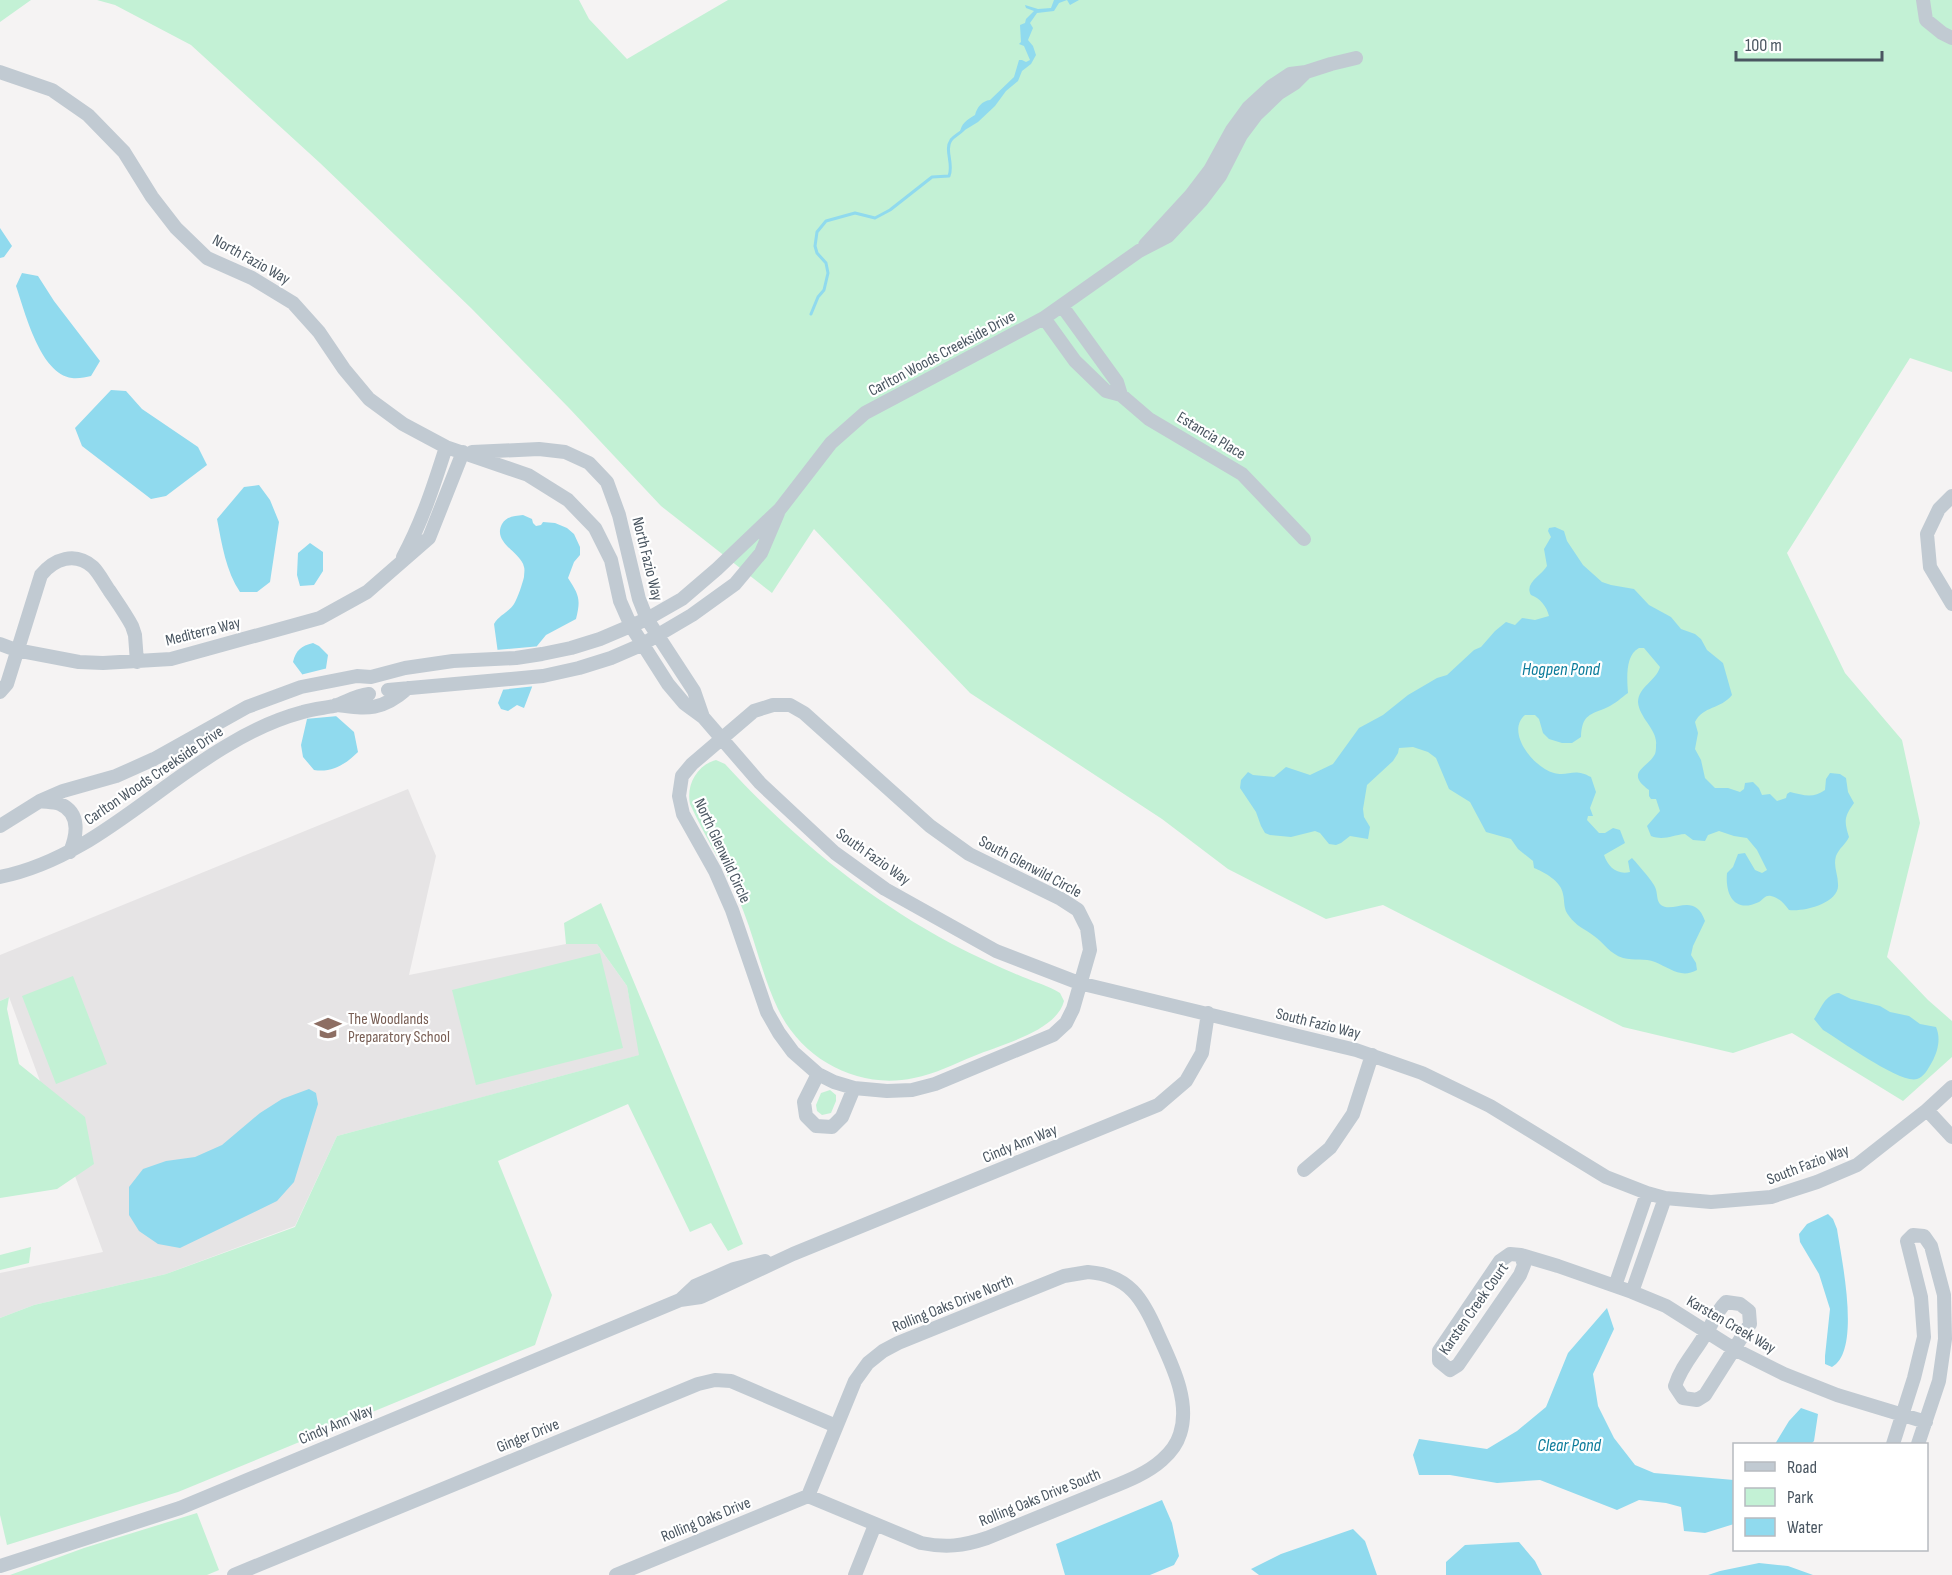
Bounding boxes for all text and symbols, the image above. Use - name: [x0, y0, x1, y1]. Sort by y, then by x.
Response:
- scale bar: [1736, 24, 1882, 62]
- text: 100 m: [1745, 35, 1782, 56]
- street label: North Fazio Way: [209, 231, 293, 289]
- street label: Carlton Woods Creekside Drive: [865, 307, 1019, 401]
- street label: Estancia Place: [1173, 408, 1249, 464]
- street label: North Fazio Way: [627, 515, 667, 603]
- street label: Mediterra Way: [164, 614, 242, 650]
- water label: Hogpen Pond: [1522, 659, 1601, 680]
- street label: Carlton Woods Creekside Drive: [81, 722, 227, 830]
- street label: North Glenwild Circle: [689, 796, 755, 906]
- street label: South Fazio Way: [832, 824, 914, 890]
- street label: South Glenwild Circle: [975, 832, 1085, 902]
- street label: South Fazio Way: [1274, 1004, 1362, 1044]
- place label: The Woodlands Preparatory School: [348, 1010, 450, 1047]
- school or university icon: The Woodlands Preparatory School: [313, 1013, 343, 1043]
- street label: Cindy Ann Way: [980, 1120, 1060, 1168]
- street label: South Fazio Way: [1764, 1141, 1852, 1189]
- street label: Karsten Creek Court: [1435, 1259, 1513, 1359]
- street label: Rolling Oaks Drive North: [890, 1271, 1016, 1337]
- street label: Karsten Creek Way: [1683, 1292, 1779, 1358]
- street label: Cindy Ann Way: [296, 1401, 376, 1449]
- street label: Ginger Drive: [494, 1415, 562, 1457]
- water label: Clear Pond: [1537, 1435, 1601, 1456]
- legend: [1733, 1443, 1928, 1551]
- text: Road: [1787, 1457, 1817, 1478]
- street label: Rolling Oaks Drive South: [976, 1465, 1104, 1531]
- text: Park: [1787, 1487, 1813, 1508]
- street label: Rolling Oaks Drive: [658, 1493, 754, 1547]
- text: Water: [1787, 1517, 1823, 1538]

